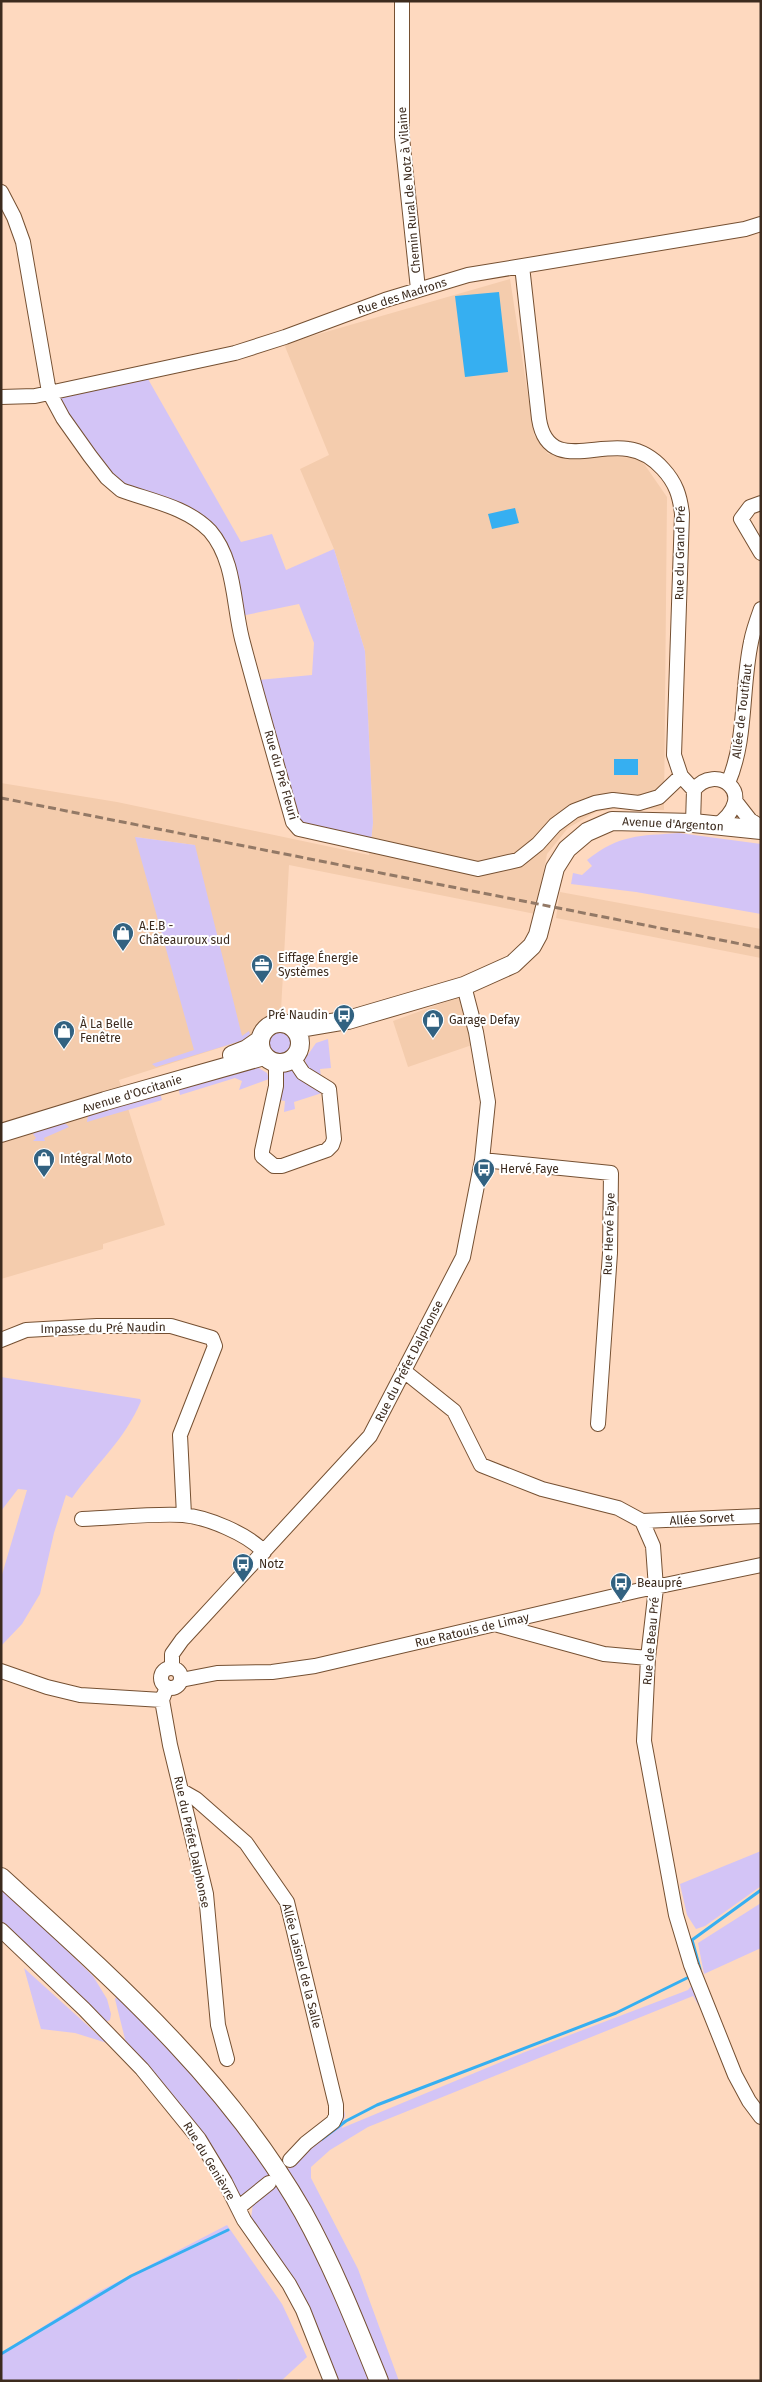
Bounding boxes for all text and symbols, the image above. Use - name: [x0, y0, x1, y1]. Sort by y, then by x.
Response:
- street label: Chemin Rural de Notz à Vilaine: [395, 106, 423, 274]
- street label: Rue des Madrons: [355, 275, 449, 317]
- street label: Rue du Grand Pré: [672, 506, 688, 600]
- street label: Allée de Toutifaut: [729, 662, 755, 759]
- street label: Rue du Pré Fleuri: [261, 728, 301, 822]
- street label: Avenue d'Argenton: [622, 814, 724, 834]
- place label: A.E.B - Châteauroux sud: [139, 919, 230, 947]
- shop icon: A.E.B - Châteauroux sud: [111, 921, 135, 952]
- place label: Eiffage Énergie Systèmes: [278, 950, 358, 979]
- office icon: Eiffage Énergie Systèmes: [250, 953, 274, 984]
- bus stop icon: Pré Naudin: [332, 1003, 356, 1034]
- place label: Pré Naudin: [268, 1008, 328, 1022]
- shop icon: Garage Defay: [421, 1008, 445, 1039]
- place label: Garage Defay: [449, 1013, 520, 1027]
- place label: À La Belle Fenêtre: [80, 1016, 133, 1045]
- shop icon: À La Belle Fenêtre: [52, 1019, 76, 1050]
- street label: Avenue d'Occitanie: [80, 1072, 184, 1116]
- shop icon: Intégral Moto: [32, 1147, 56, 1178]
- place label: Intégral Moto: [60, 1152, 132, 1166]
- bus stop icon: Hervé Faye: [472, 1157, 496, 1188]
- place label: Hervé Faye: [500, 1162, 559, 1176]
- street label: Rue Hervé Faye: [601, 1192, 617, 1276]
- street label: Rue du Préfet Dalphonse: [372, 1298, 446, 1424]
- street label: Impasse du Pré Naudin: [40, 1320, 166, 1336]
- street label: Allée Sorvet: [669, 1510, 735, 1528]
- bus stop icon: Notz: [231, 1552, 255, 1583]
- place label: Notz: [259, 1557, 284, 1571]
- bus stop icon: Beaupré: [609, 1571, 633, 1602]
- place label: Beaupré: [637, 1576, 682, 1590]
- street label: Rue de Beau Pré: [640, 1596, 662, 1686]
- street label: Rue Ratouis de Limay: [414, 1610, 531, 1650]
- street label: Rue du Préfet Dalphonse: [171, 1775, 213, 1909]
- street label: Allée Laisnel de la Salle: [280, 1902, 324, 2030]
- street label: Rue du Genièvre: [180, 2119, 238, 2203]

